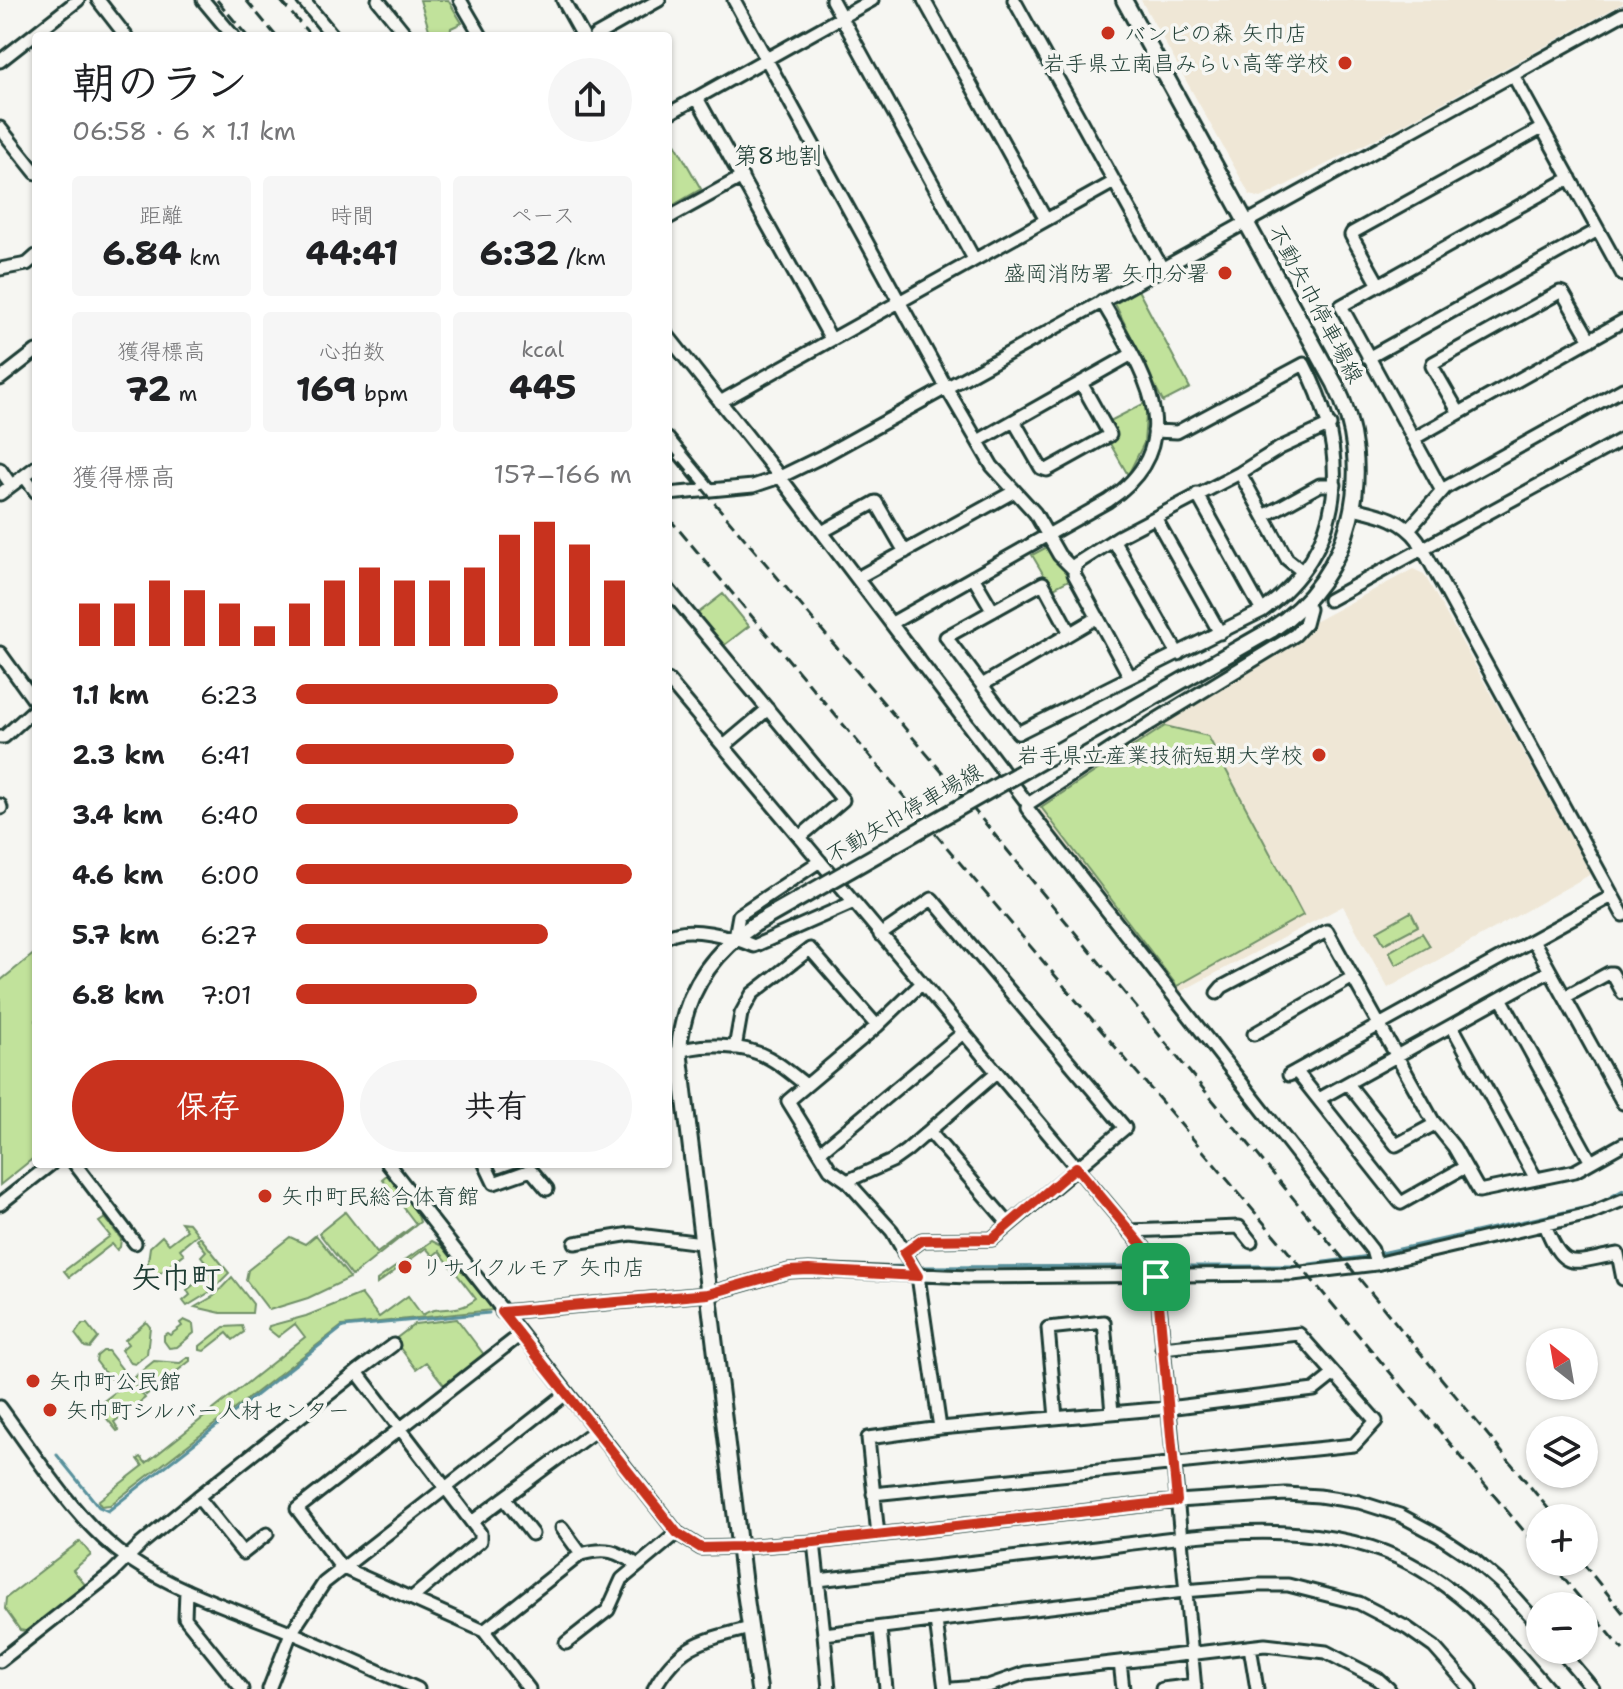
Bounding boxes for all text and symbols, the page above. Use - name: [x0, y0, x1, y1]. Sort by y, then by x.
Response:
- place label: バンビの森 矢巾店: [1124, 19, 1308, 48]
- marker: バンビの森 矢巾店: [1099, 24, 1117, 42]
- place label: 岩手県立南昌みらい高等学校: [1043, 49, 1329, 78]
- text: 朝のラン: [72, 53, 248, 112]
- marker: 岩手県立南昌みらい高等学校: [1336, 54, 1354, 72]
- button: share: [548, 58, 632, 142]
- text: 06:58 · 6 × 1.1 km: [72, 113, 296, 148]
- district label: 第8地割: [734, 140, 822, 172]
- text: 距離: [139, 201, 183, 230]
- text: 時間: [330, 201, 374, 230]
- text: ペース: [510, 201, 575, 230]
- street label: 不動矢巾停車場線: [1262, 219, 1370, 389]
- text: 6.84: [102, 230, 182, 276]
- text: 44:41: [305, 230, 399, 276]
- text: 6:32: [479, 230, 559, 276]
- text: km: [182, 243, 220, 272]
- text: /km: [559, 243, 606, 272]
- place label: 盛岡消防署 矢巾分署: [1003, 259, 1209, 288]
- marker: 盛岡消防署 矢巾分署: [1216, 264, 1234, 282]
- text: kcal: [521, 335, 564, 364]
- text: 獲得標高: [117, 337, 205, 366]
- text: 心拍数: [319, 337, 385, 366]
- text: 445: [509, 364, 577, 410]
- text: 72: [125, 366, 171, 412]
- text: 169: [296, 366, 357, 412]
- text: m: [171, 379, 197, 408]
- text: bpm: [357, 379, 408, 408]
- text: 157–166 m: [494, 456, 632, 491]
- text: 獲得標高: [72, 459, 176, 494]
- text: 1.1 km: [72, 677, 149, 712]
- text: 6:23: [200, 677, 258, 712]
- text: 2.3 km: [72, 737, 165, 772]
- text: 6:41: [200, 737, 251, 772]
- place label: 岩手県立産業技術短期大学校: [1017, 741, 1303, 770]
- marker: 岩手県立産業技術短期大学校: [1310, 746, 1328, 764]
- street label: 不動矢巾停車場線: [821, 756, 987, 870]
- text: 3.4 km: [72, 797, 163, 832]
- text: 6:40: [200, 797, 259, 832]
- text: 4.6 km: [72, 857, 163, 892]
- text: 6:00: [200, 857, 260, 892]
- text: 5.7 km: [72, 917, 159, 952]
- text: 6:27: [200, 917, 258, 952]
- text: 6.8 km: [72, 977, 164, 1012]
- text: 7:01: [200, 977, 252, 1012]
- button: 保存: [72, 1060, 344, 1152]
- button: 共有: [360, 1060, 632, 1152]
- place label: 矢巾町民総合体育館: [281, 1182, 479, 1211]
- marker: 矢巾町民総合体育館: [256, 1187, 274, 1205]
- pin: [1122, 1243, 1190, 1311]
- place label: リサイクルモア 矢巾店: [421, 1253, 645, 1282]
- icon: arrive: [1134, 1255, 1178, 1299]
- district label: 矢巾町: [131, 1257, 221, 1298]
- marker: リサイクルモア 矢巾店: [396, 1258, 414, 1276]
- north arrow: [1526, 1328, 1598, 1400]
- map controls: [1526, 1328, 1598, 1664]
- place label: 矢巾町公民館: [49, 1367, 181, 1396]
- marker: 矢巾町公民館: [24, 1372, 42, 1390]
- place label: 矢巾町シルバー人材センター: [66, 1396, 350, 1425]
- marker: 矢巾町シルバー人材センター: [41, 1401, 59, 1419]
- button: layers: [1526, 1416, 1598, 1488]
- button: +: [1526, 1504, 1598, 1576]
- button: −: [1526, 1592, 1598, 1664]

